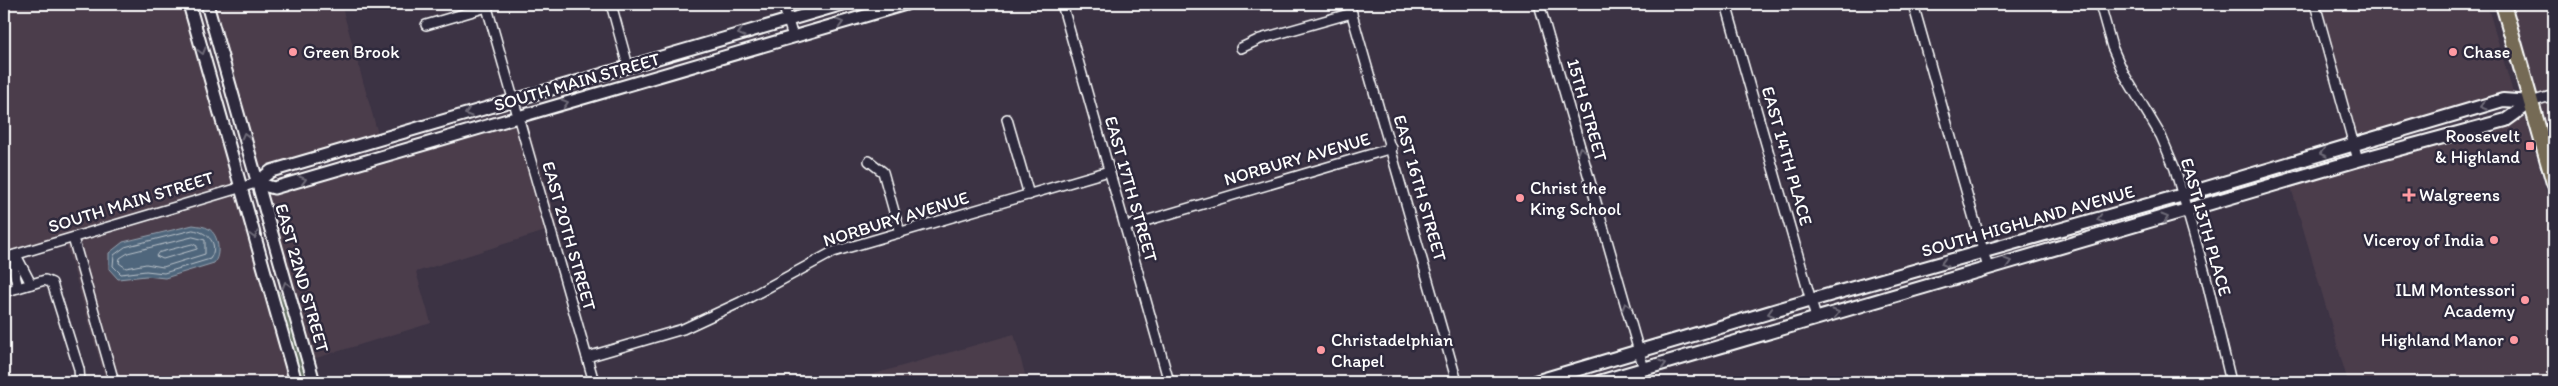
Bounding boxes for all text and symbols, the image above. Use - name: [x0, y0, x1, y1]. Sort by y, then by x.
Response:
- one-way arrow: [835, 19, 843, 29]
- one-way arrow: [737, 28, 746, 38]
- place label: Green Brook: [303, 41, 400, 63]
- place label: Chase: [2463, 41, 2510, 63]
- one-way arrow: [196, 46, 207, 55]
- marker: Green Brook: [287, 46, 299, 58]
- marker: Chase: [2447, 46, 2459, 58]
- street label: SOUTH MAIN STREET: [491, 48, 663, 116]
- street label: 15TH STREET: [1562, 56, 1612, 164]
- street label: EAST 14TH PLACE: [1757, 84, 1817, 228]
- one-way arrow: [561, 99, 569, 109]
- one-way arrow: [2480, 100, 2488, 110]
- one-way arrow: [464, 108, 472, 118]
- street label: EAST 16TH STREET: [1389, 112, 1451, 264]
- street label: EAST 17TH STREET: [1100, 113, 1162, 265]
- place label: Roosevelt & Highland: [2435, 125, 2520, 168]
- street label: NORBURY AVENUE: [1221, 128, 1373, 190]
- one-way arrow: [240, 132, 251, 141]
- marker: Roosevelt & Highland: [2524, 140, 2536, 152]
- one-way arrow: [1577, 146, 1587, 154]
- one-way arrow: [2320, 148, 2328, 158]
- street label: EAST 13TH PLACE: [2176, 155, 2236, 299]
- street label: EAST 20TH STREET: [537, 159, 601, 313]
- street label: SOUTH MAIN STREET: [46, 166, 216, 238]
- one-way arrow: [299, 175, 307, 185]
- place label: Christ the King School: [1530, 177, 1621, 220]
- street label: SOUTH HIGHLAND AVENUE: [1919, 180, 2137, 262]
- place label: Walgreens: [2419, 184, 2500, 206]
- street label: NORBURY AVENUE: [820, 186, 972, 252]
- marker: Walgreens: [2403, 189, 2415, 201]
- marker: Christ the King School: [1514, 192, 1526, 204]
- street label: EAST 22ND STREET: [270, 201, 334, 355]
- one-way arrow: [2096, 213, 2105, 223]
- one-way arrow: [2160, 213, 2168, 223]
- place label: Viceroy of India: [2363, 229, 2485, 251]
- one-way arrow: [248, 231, 258, 239]
- marker: Viceroy of India: [2488, 234, 2500, 246]
- one-way arrow: [1940, 257, 1948, 267]
- one-way arrow: [2004, 257, 2012, 267]
- place label: ILM Montessori Academy: [2395, 279, 2516, 322]
- one-way arrow: [282, 282, 292, 290]
- marker: ILM Montessori Academy: [2519, 294, 2531, 306]
- one-way arrow: [1621, 302, 1631, 310]
- one-way arrow: [1767, 307, 1775, 317]
- one-way arrow: [1831, 308, 1839, 318]
- place label: Christadelphian Chapel: [1331, 329, 1453, 372]
- place label: Highland Manor: [2381, 329, 2505, 351]
- marker: Highland Manor: [2508, 334, 2520, 346]
- marker: Christadelphian Chapel: [1315, 344, 1327, 356]
- one-way arrow: [1658, 359, 1667, 369]

